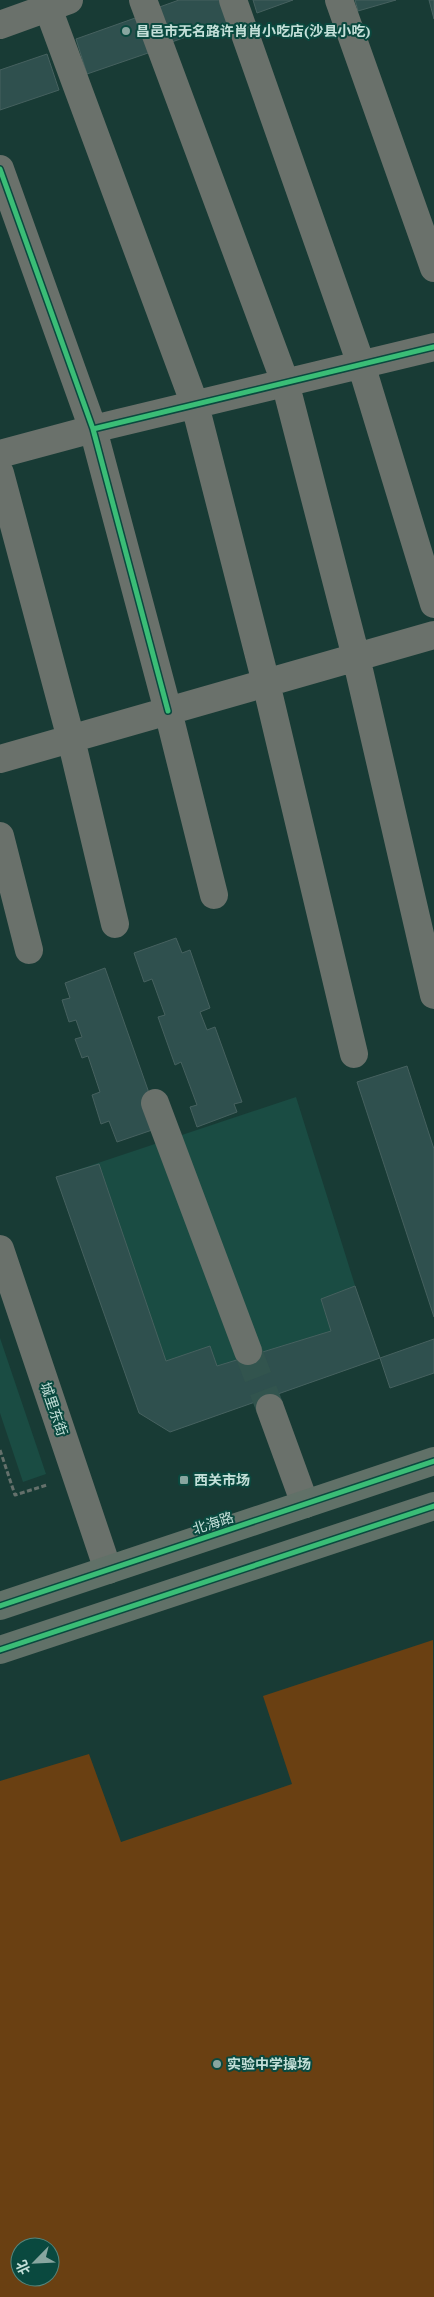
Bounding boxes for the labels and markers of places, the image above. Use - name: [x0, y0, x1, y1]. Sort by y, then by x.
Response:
- place label: 昌邑市无名路许肖肖小吃店(沙县小吃): [136, 21, 371, 40]
- marker: 昌邑市无名路许肖肖小吃店(沙县小吃): [120, 25, 132, 37]
- place label: 西关市场: [194, 1470, 250, 1489]
- marker: 西关市场: [178, 1474, 190, 1486]
- place label: 实验中学操场: [227, 2054, 311, 2073]
- marker: 实验中学操场: [211, 2058, 223, 2070]

